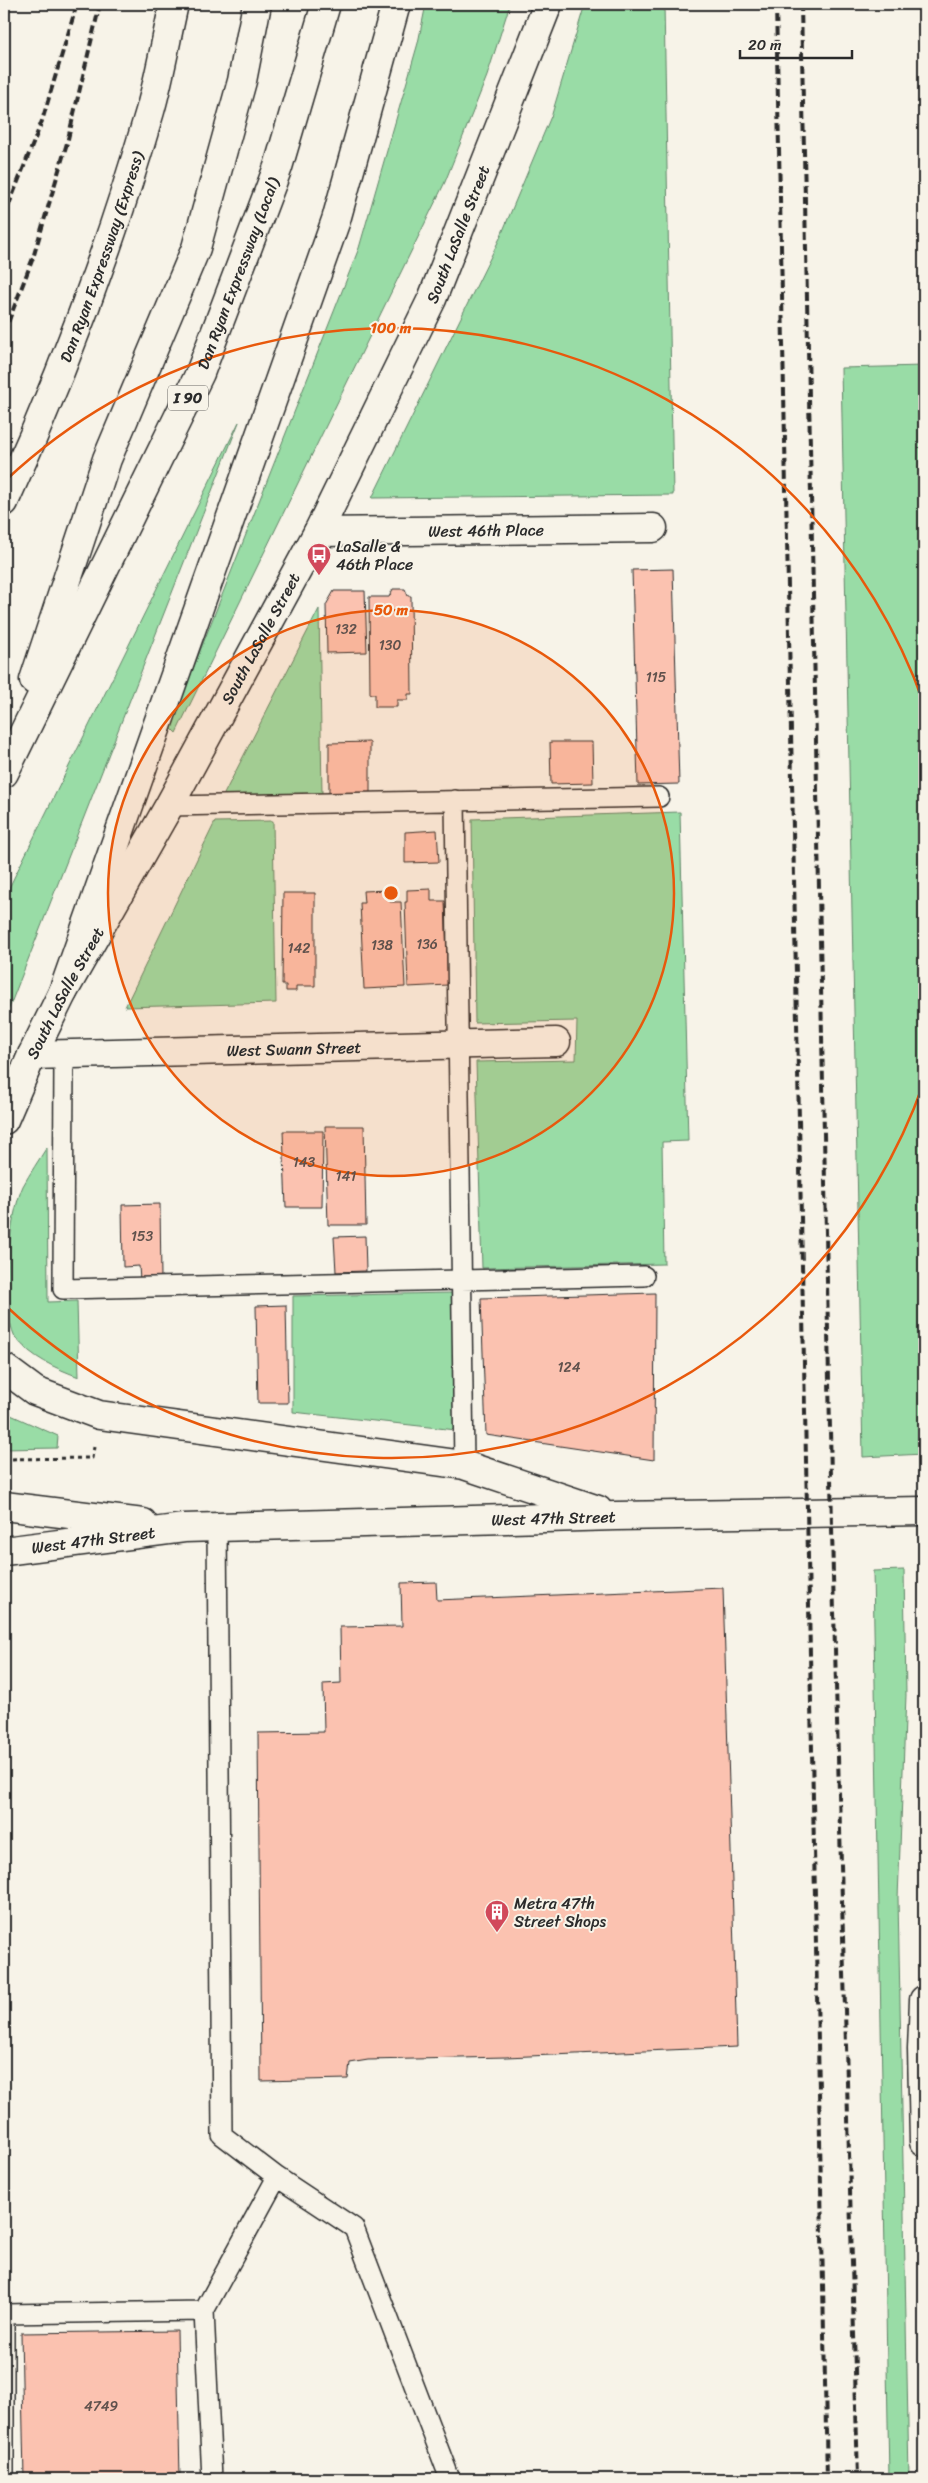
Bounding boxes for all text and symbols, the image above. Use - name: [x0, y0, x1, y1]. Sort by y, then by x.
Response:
- scale bar: [740, 28, 853, 60]
- text: 20 m: [748, 32, 782, 58]
- street label: Dan Ryan Expressway (Express): [51, 147, 152, 367]
- street label: South LaSalle Street: [417, 161, 498, 308]
- street label: Dan Ryan Expressway (Local): [188, 172, 288, 374]
- text: 100 m: [371, 315, 412, 341]
- road number: I 90: [168, 386, 208, 410]
- street label: West 46th Place: [428, 515, 544, 545]
- place label: LaSalle & 46th Place: [336, 532, 413, 579]
- bus stop icon: LaSalle & 46th Place: [306, 542, 332, 576]
- street label: South LaSalle Street: [212, 567, 308, 710]
- text: 50 m: [374, 597, 409, 623]
- house number: 132: [335, 617, 357, 642]
- house number: 130: [379, 633, 401, 658]
- house number: 115: [646, 665, 667, 690]
- centre of rings: [382, 884, 400, 902]
- street label: South LaSalle Street: [18, 921, 112, 1064]
- house number: 136: [416, 932, 438, 957]
- house number: 138: [371, 933, 394, 958]
- house number: 142: [288, 936, 310, 961]
- street label: West Swann Street: [226, 1032, 362, 1065]
- house number: 143: [293, 1150, 316, 1175]
- house number: 141: [336, 1164, 356, 1189]
- house number: 153: [131, 1224, 153, 1249]
- house number: 124: [558, 1355, 581, 1380]
- street label: West 47th Street: [491, 1502, 616, 1534]
- street label: West 47th Street: [30, 1517, 157, 1562]
- place label: Metra 47th Street Shops: [514, 1889, 606, 1936]
- building icon: Metra 47th Street Shops: [484, 1899, 510, 1933]
- house number: 4749: [84, 2394, 118, 2419]

